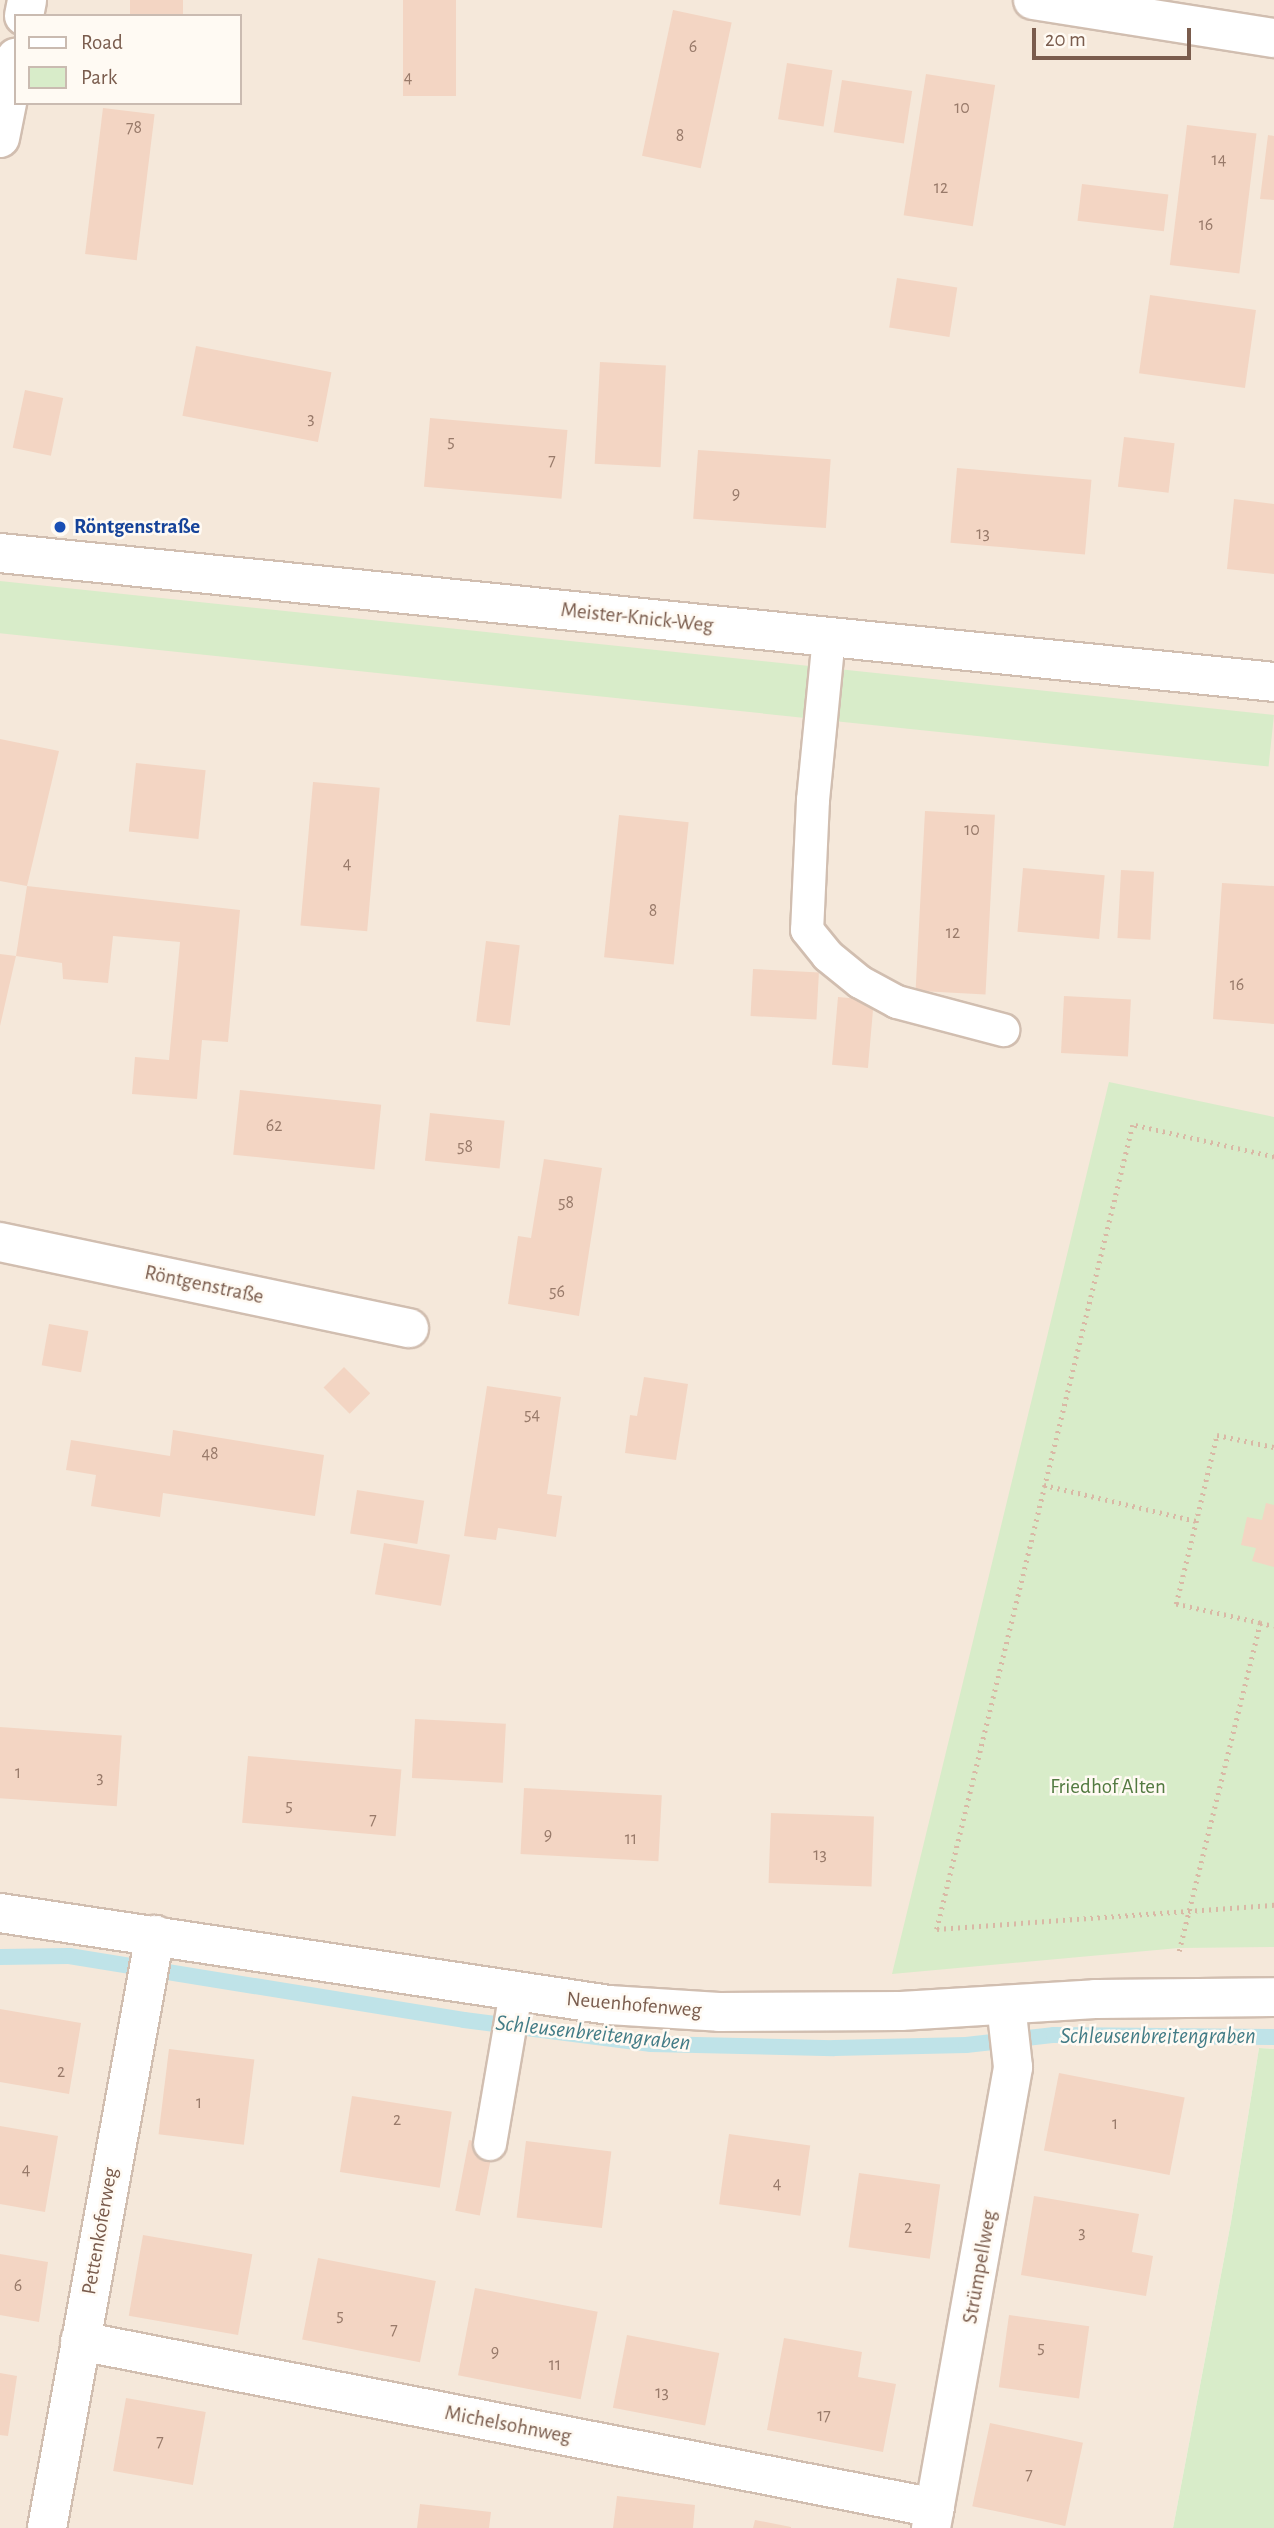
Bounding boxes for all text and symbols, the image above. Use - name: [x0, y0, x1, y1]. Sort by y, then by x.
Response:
- legend: [14, 14, 242, 105]
- scale bar: [1036, 14, 1195, 58]
- text: 20 m: [1045, 29, 1086, 50]
- text: Road: [81, 32, 123, 53]
- house number: 6: [689, 36, 697, 58]
- text: Park: [81, 67, 117, 88]
- house number: 4: [404, 67, 412, 89]
- house number: 10: [954, 97, 970, 119]
- house number: 78: [126, 117, 142, 139]
- house number: 8: [676, 125, 684, 147]
- house number: 14: [1212, 149, 1226, 171]
- house number: 12: [934, 177, 948, 199]
- house number: 16: [1199, 214, 1213, 236]
- house number: 3: [307, 408, 315, 430]
- house number: 5: [447, 431, 455, 453]
- house number: 7: [548, 450, 556, 472]
- house number: 9: [732, 483, 740, 505]
- place label: Röntgenstraße: [74, 514, 200, 540]
- marker: Röntgenstraße: [52, 519, 68, 535]
- house number: 13: [976, 523, 990, 545]
- street label: Meister-Knick-Weg: [560, 597, 714, 639]
- house number: 10: [964, 819, 980, 841]
- house number: 4: [343, 853, 351, 875]
- house number: 8: [649, 900, 657, 922]
- house number: 12: [946, 922, 960, 944]
- house number: 16: [1230, 974, 1244, 996]
- house number: 62: [266, 1115, 282, 1137]
- house number: 58: [457, 1136, 473, 1158]
- house number: 58: [558, 1192, 574, 1214]
- street label: Röntgenstraße: [142, 1260, 266, 1310]
- house number: 56: [549, 1281, 565, 1303]
- house number: 54: [524, 1404, 540, 1426]
- house number: 48: [201, 1443, 219, 1465]
- house number: 1: [15, 1762, 21, 1784]
- house number: 3: [96, 1767, 104, 1789]
- park label: Friedhof Alten: [1050, 1774, 1166, 1800]
- house number: 5: [285, 1795, 293, 1817]
- house number: 7: [369, 1809, 377, 1831]
- house number: 9: [544, 1824, 552, 1846]
- house number: 11: [625, 1828, 637, 1850]
- house number: 13: [813, 1844, 827, 1866]
- street label: Neuenhofenweg: [566, 1987, 702, 2023]
- water label: Schleusenbreitengraben: [494, 2010, 692, 2058]
- water label: Schleusenbreitengraben: [1060, 2023, 1256, 2051]
- house number: 2: [57, 2061, 65, 2083]
- house number: 1: [196, 2092, 202, 2114]
- house number: 2: [393, 2109, 401, 2131]
- house number: 1: [1112, 2113, 1118, 2135]
- house number: 4: [22, 2159, 30, 2181]
- street label: Pettenkoferweg: [76, 2165, 124, 2297]
- house number: 4: [773, 2173, 781, 2195]
- street label: Strümpellweg: [958, 2208, 1002, 2326]
- house number: 2: [904, 2217, 912, 2239]
- house number: 3: [1078, 2222, 1086, 2244]
- house number: 6: [14, 2275, 22, 2297]
- house number: 5: [336, 2305, 344, 2327]
- house number: 7: [390, 2319, 398, 2341]
- house number: 5: [1037, 2337, 1045, 2359]
- house number: 9: [491, 2341, 499, 2363]
- house number: 11: [549, 2354, 561, 2376]
- house number: 13: [655, 2382, 669, 2404]
- street label: Michelsohnweg: [443, 2400, 573, 2450]
- house number: 17: [817, 2405, 831, 2427]
- house number: 7: [156, 2431, 164, 2453]
- house number: 7: [1025, 2464, 1033, 2486]

